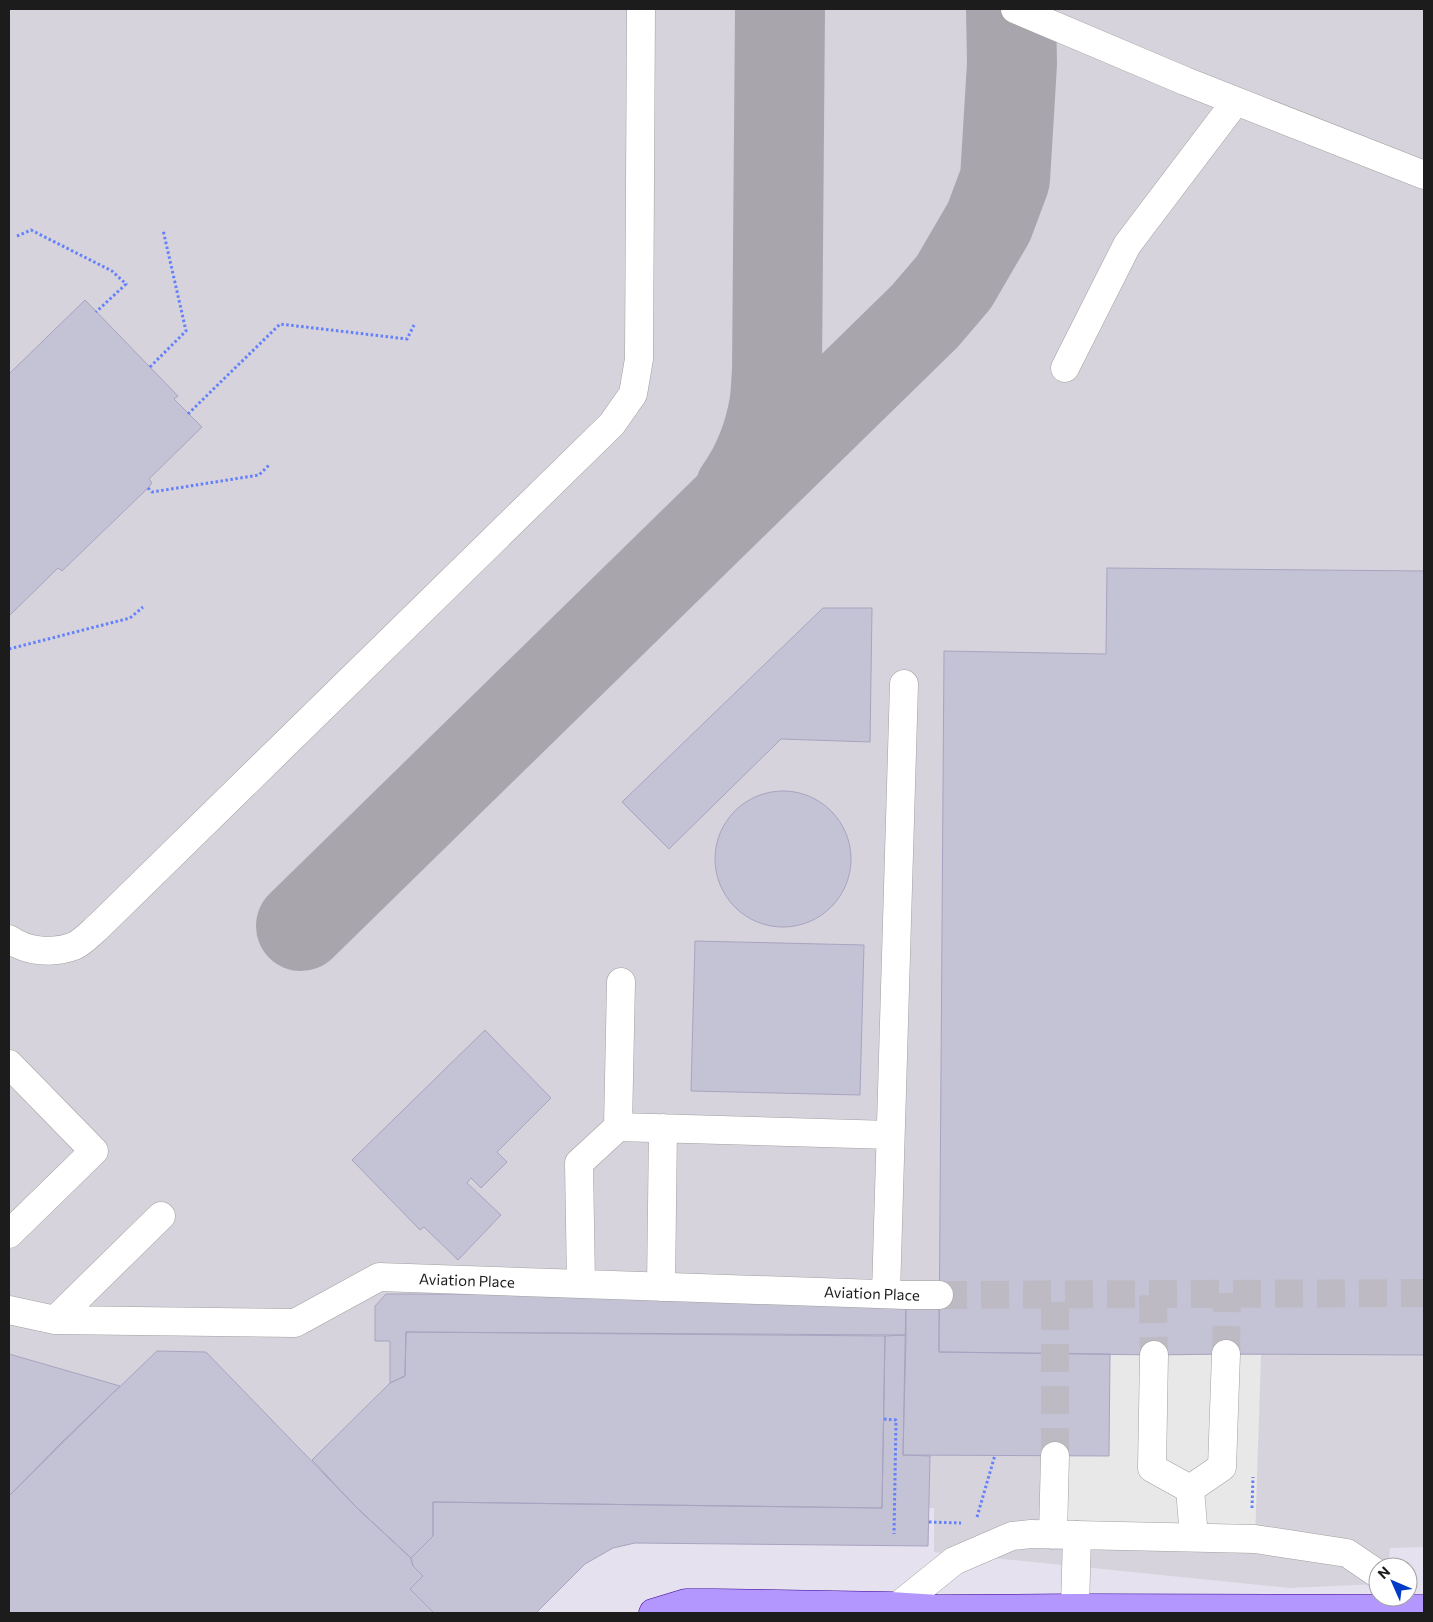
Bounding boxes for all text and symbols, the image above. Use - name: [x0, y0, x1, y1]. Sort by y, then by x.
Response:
- street label: Aviation Place: [419, 1269, 515, 1291]
- street label: Aviation Place: [824, 1282, 920, 1304]
- north arrow: [1368, 1557, 1418, 1607]
- text: N: [1374, 1563, 1393, 1582]

